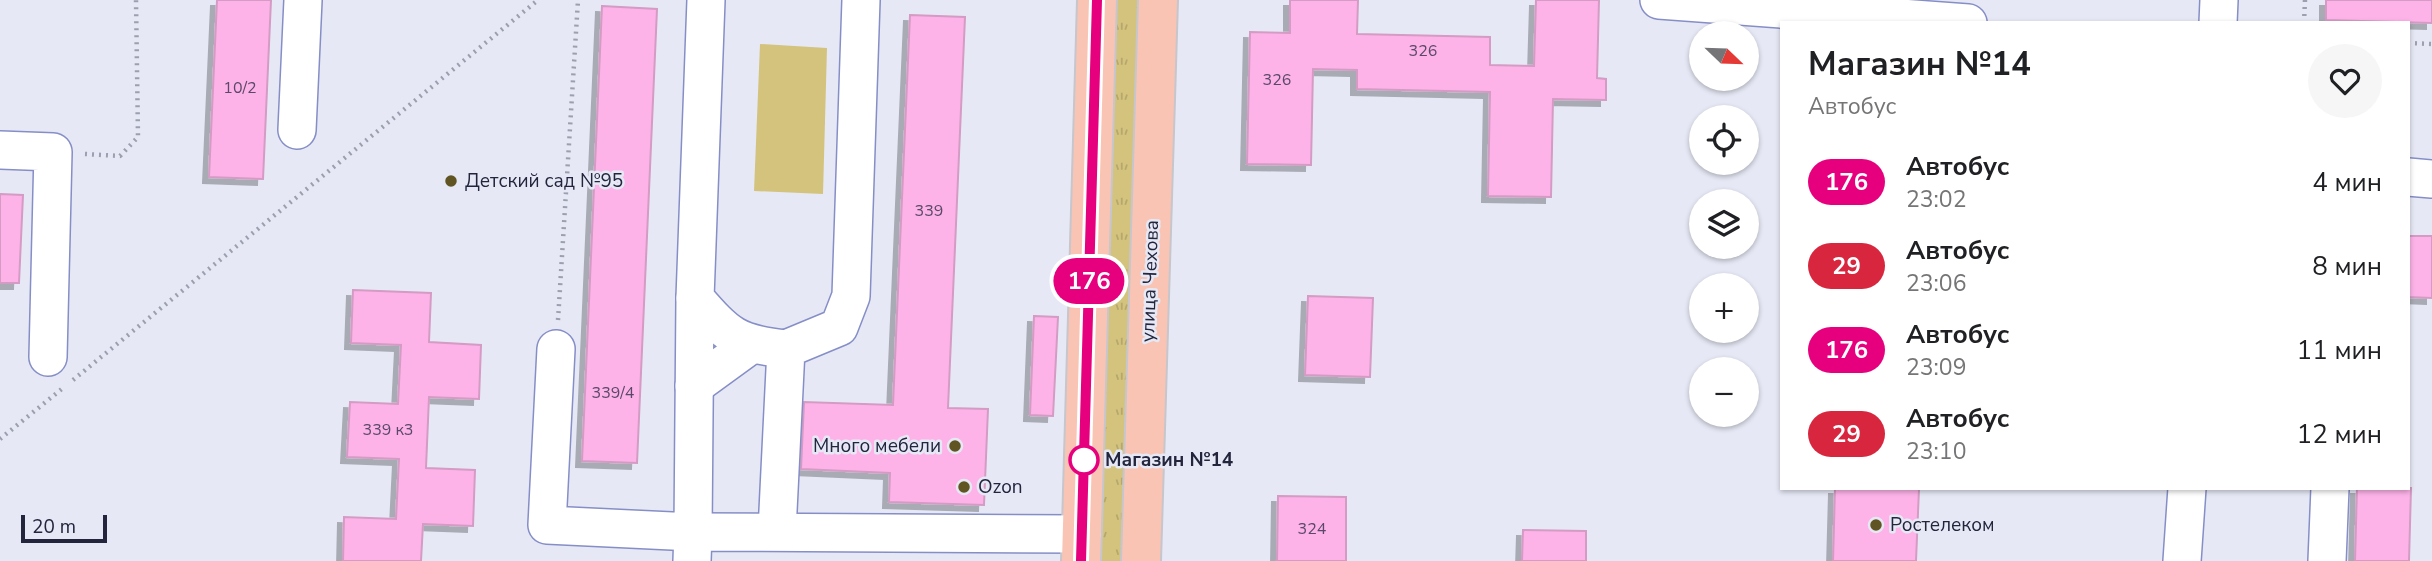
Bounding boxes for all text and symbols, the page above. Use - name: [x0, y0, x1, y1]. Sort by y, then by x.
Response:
- north arrow: [1689, 21, 1759, 91]
- map controls: [1689, 21, 1759, 427]
- house number: 326: [1409, 40, 1437, 62]
- text: Магазин №14: [1808, 42, 2031, 87]
- button: heart: [2308, 44, 2382, 118]
- house number: 326: [1263, 69, 1291, 91]
- house number: 10/2: [223, 77, 257, 99]
- text: Автобус: [1808, 91, 1896, 122]
- button: locate: [1689, 105, 1759, 175]
- text: Автобус: [1906, 149, 2009, 184]
- text: 4 мин: [2312, 165, 2382, 200]
- text: 176: [1825, 166, 1868, 198]
- place label: Детский сад №95: [465, 168, 623, 194]
- marker: Детский сад №95: [443, 173, 459, 189]
- text: 23:02: [1906, 184, 1966, 215]
- button: layers: [1689, 189, 1759, 259]
- house number: 339: [915, 200, 943, 222]
- street label: улица Чехова: [1135, 219, 1165, 343]
- text: Автобус: [1906, 233, 2009, 268]
- text: 8 мин: [2312, 249, 2382, 284]
- text: 29: [1832, 250, 1861, 282]
- line badge: 176: [1049, 258, 1129, 304]
- text: 176: [1067, 265, 1111, 297]
- text: 23:06: [1906, 268, 1966, 299]
- button: +: [1689, 273, 1759, 343]
- text: Автобус: [1906, 317, 2009, 352]
- text: 11 мин: [2297, 333, 2382, 368]
- text: 176: [1825, 334, 1868, 366]
- text: 23:09: [1906, 352, 1966, 383]
- button: −: [1689, 357, 1759, 427]
- house number: 339/4: [592, 382, 635, 404]
- text: Автобус: [1906, 401, 2009, 436]
- text: 12 мин: [2297, 417, 2382, 452]
- text: 29: [1832, 418, 1861, 450]
- house number: 339 к3: [363, 419, 413, 441]
- place label: Много мебели: [813, 433, 941, 459]
- text: 23:10: [1906, 436, 1966, 467]
- marker: Много мебели: [947, 438, 963, 454]
- marker: Магазин №14: [1069, 445, 1099, 475]
- place label: Магазин №14: [1105, 447, 1233, 473]
- place label: Ozon: [978, 474, 1023, 500]
- marker: Ozon: [956, 479, 972, 495]
- scale bar: [21, 512, 107, 544]
- place label: Ростелеком: [1890, 512, 1995, 538]
- text: 20 m: [32, 514, 76, 540]
- marker: Ростелеком: [1868, 517, 1884, 533]
- house number: 324: [1298, 518, 1327, 540]

